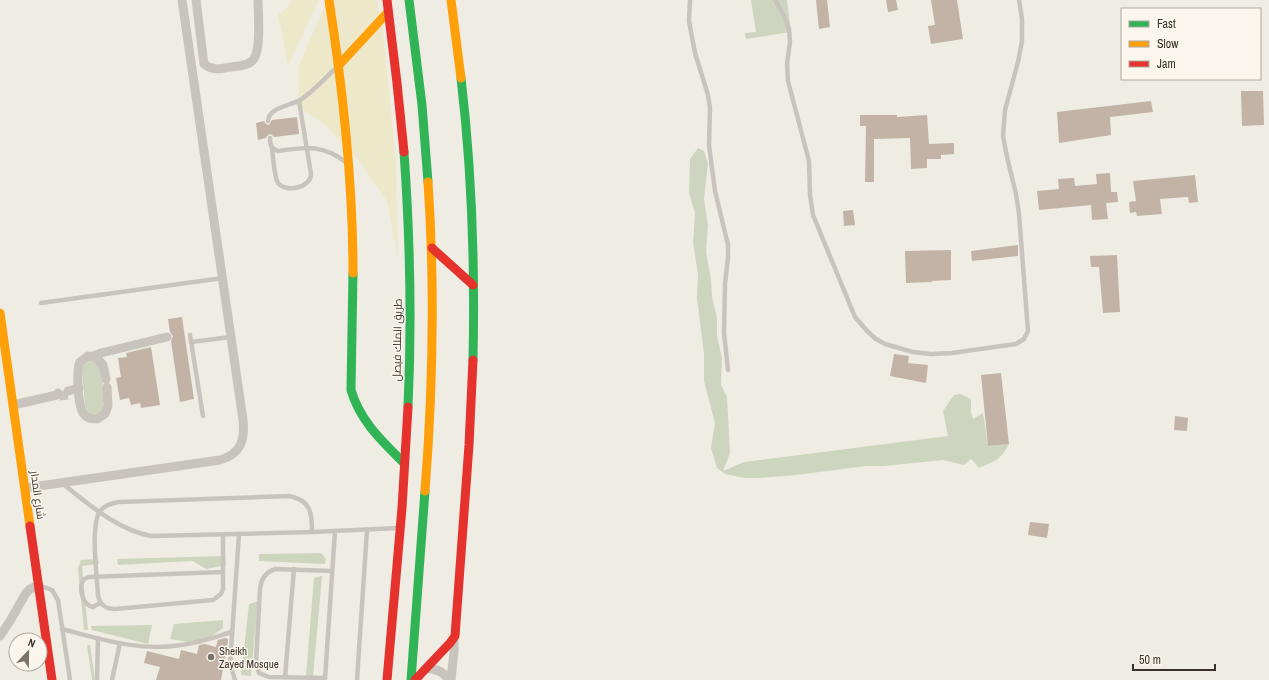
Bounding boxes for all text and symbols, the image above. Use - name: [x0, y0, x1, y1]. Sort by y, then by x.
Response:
- legend: [1121, 8, 1261, 80]
- text: Fast: [1157, 16, 1176, 32]
- text: Slow: [1157, 36, 1179, 52]
- text: Jam: [1157, 56, 1176, 72]
- street label: طريق الملك فيصل: [389, 298, 405, 382]
- street label: شارع المدار: [27, 469, 48, 520]
- north arrow: [8, 632, 48, 672]
- text: N: [26, 635, 37, 650]
- place label: Sheikh Zayed Mosque: [219, 644, 279, 671]
- scale bar: [1133, 646, 1215, 672]
- marker: Sheikh Zayed Mosque: [206, 652, 216, 662]
- text: 50 m: [1139, 652, 1161, 668]

